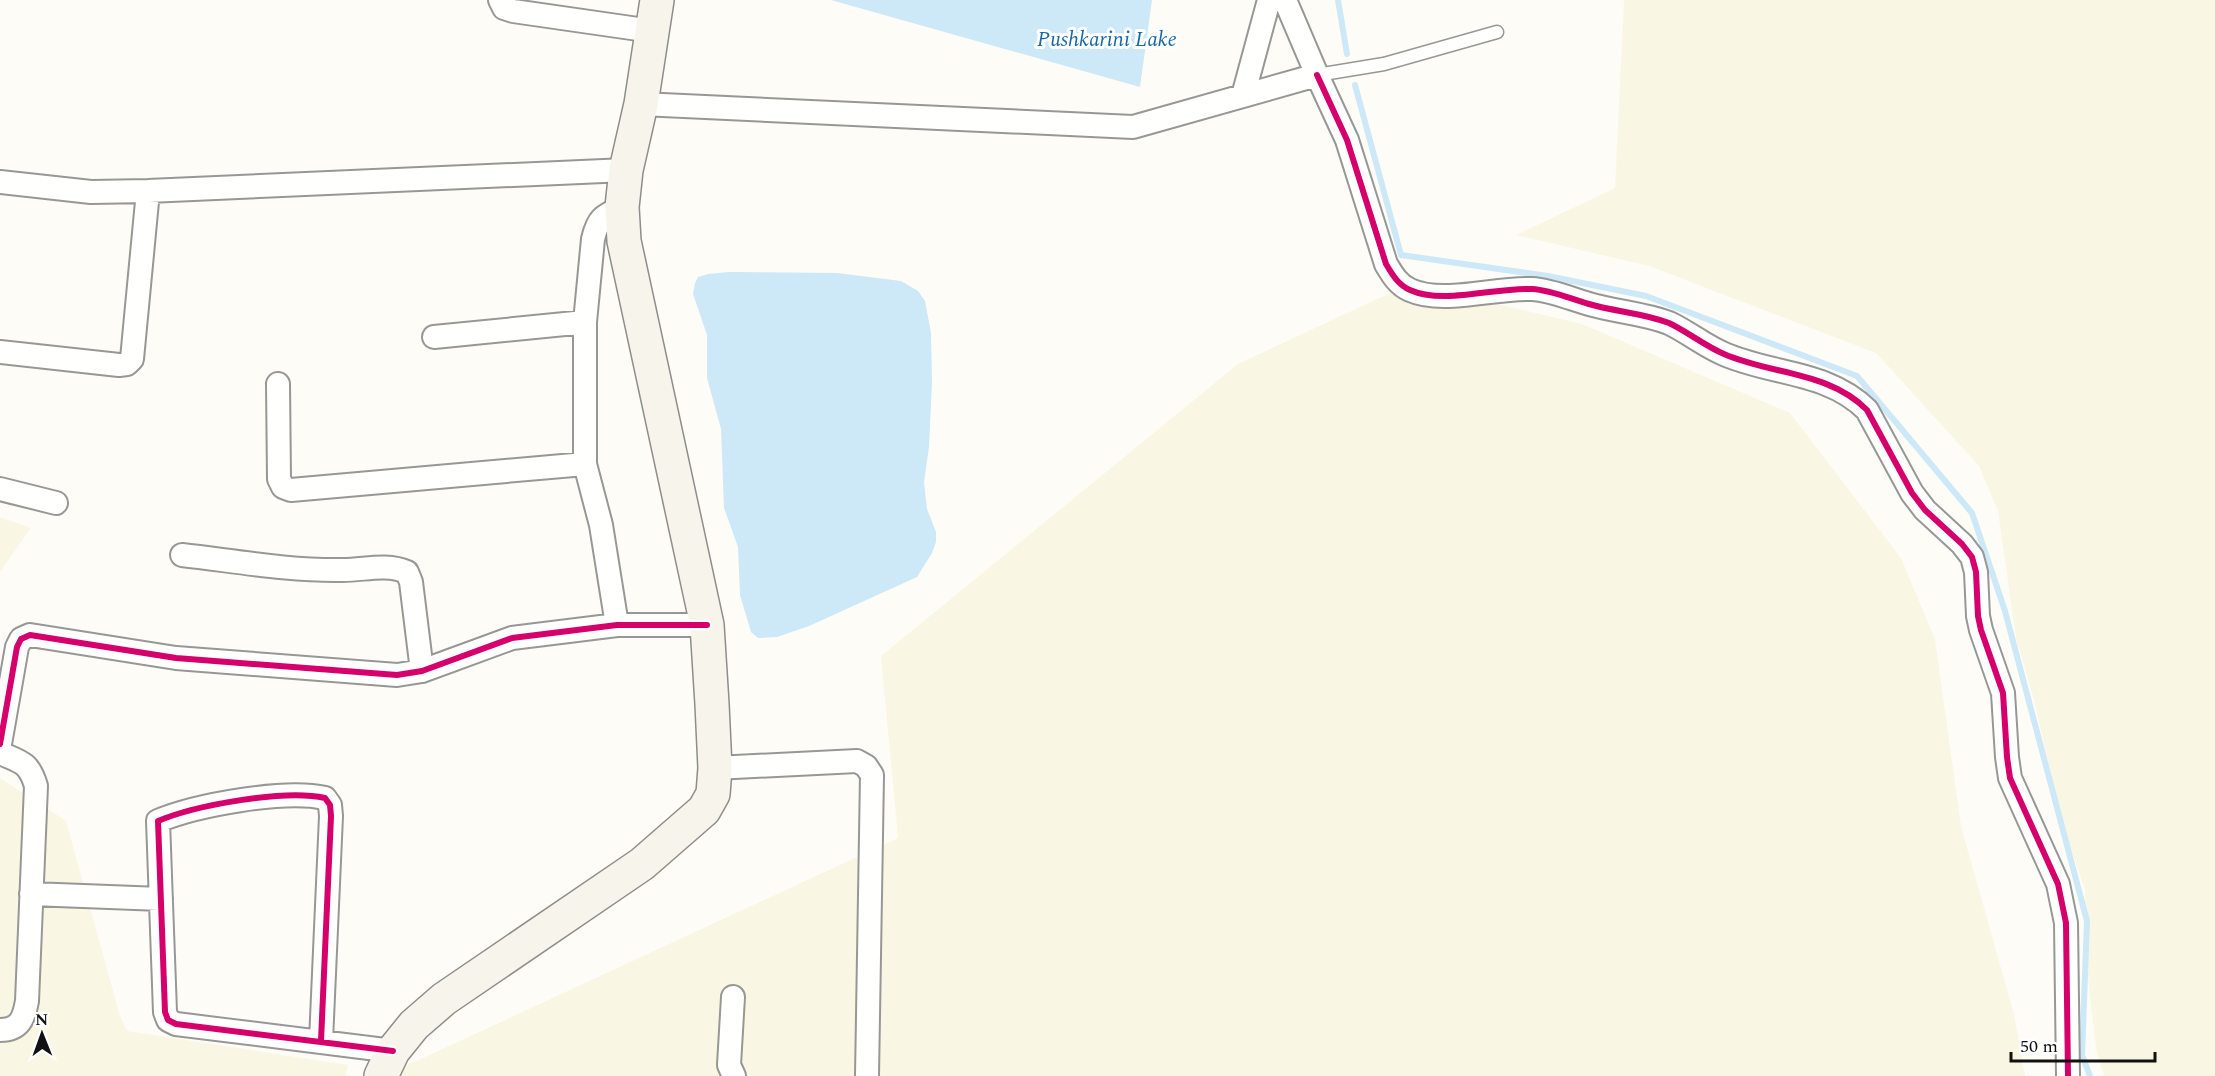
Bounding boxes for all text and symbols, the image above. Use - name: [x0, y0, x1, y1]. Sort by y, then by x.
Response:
- water label: Pushkarini Lake: [1037, 24, 1177, 56]
- north arrow: [12, 1004, 72, 1064]
- text: N: [35, 1008, 48, 1032]
- scale bar: [2011, 1025, 2155, 1063]
- text: 50 m: [2020, 1033, 2058, 1060]

